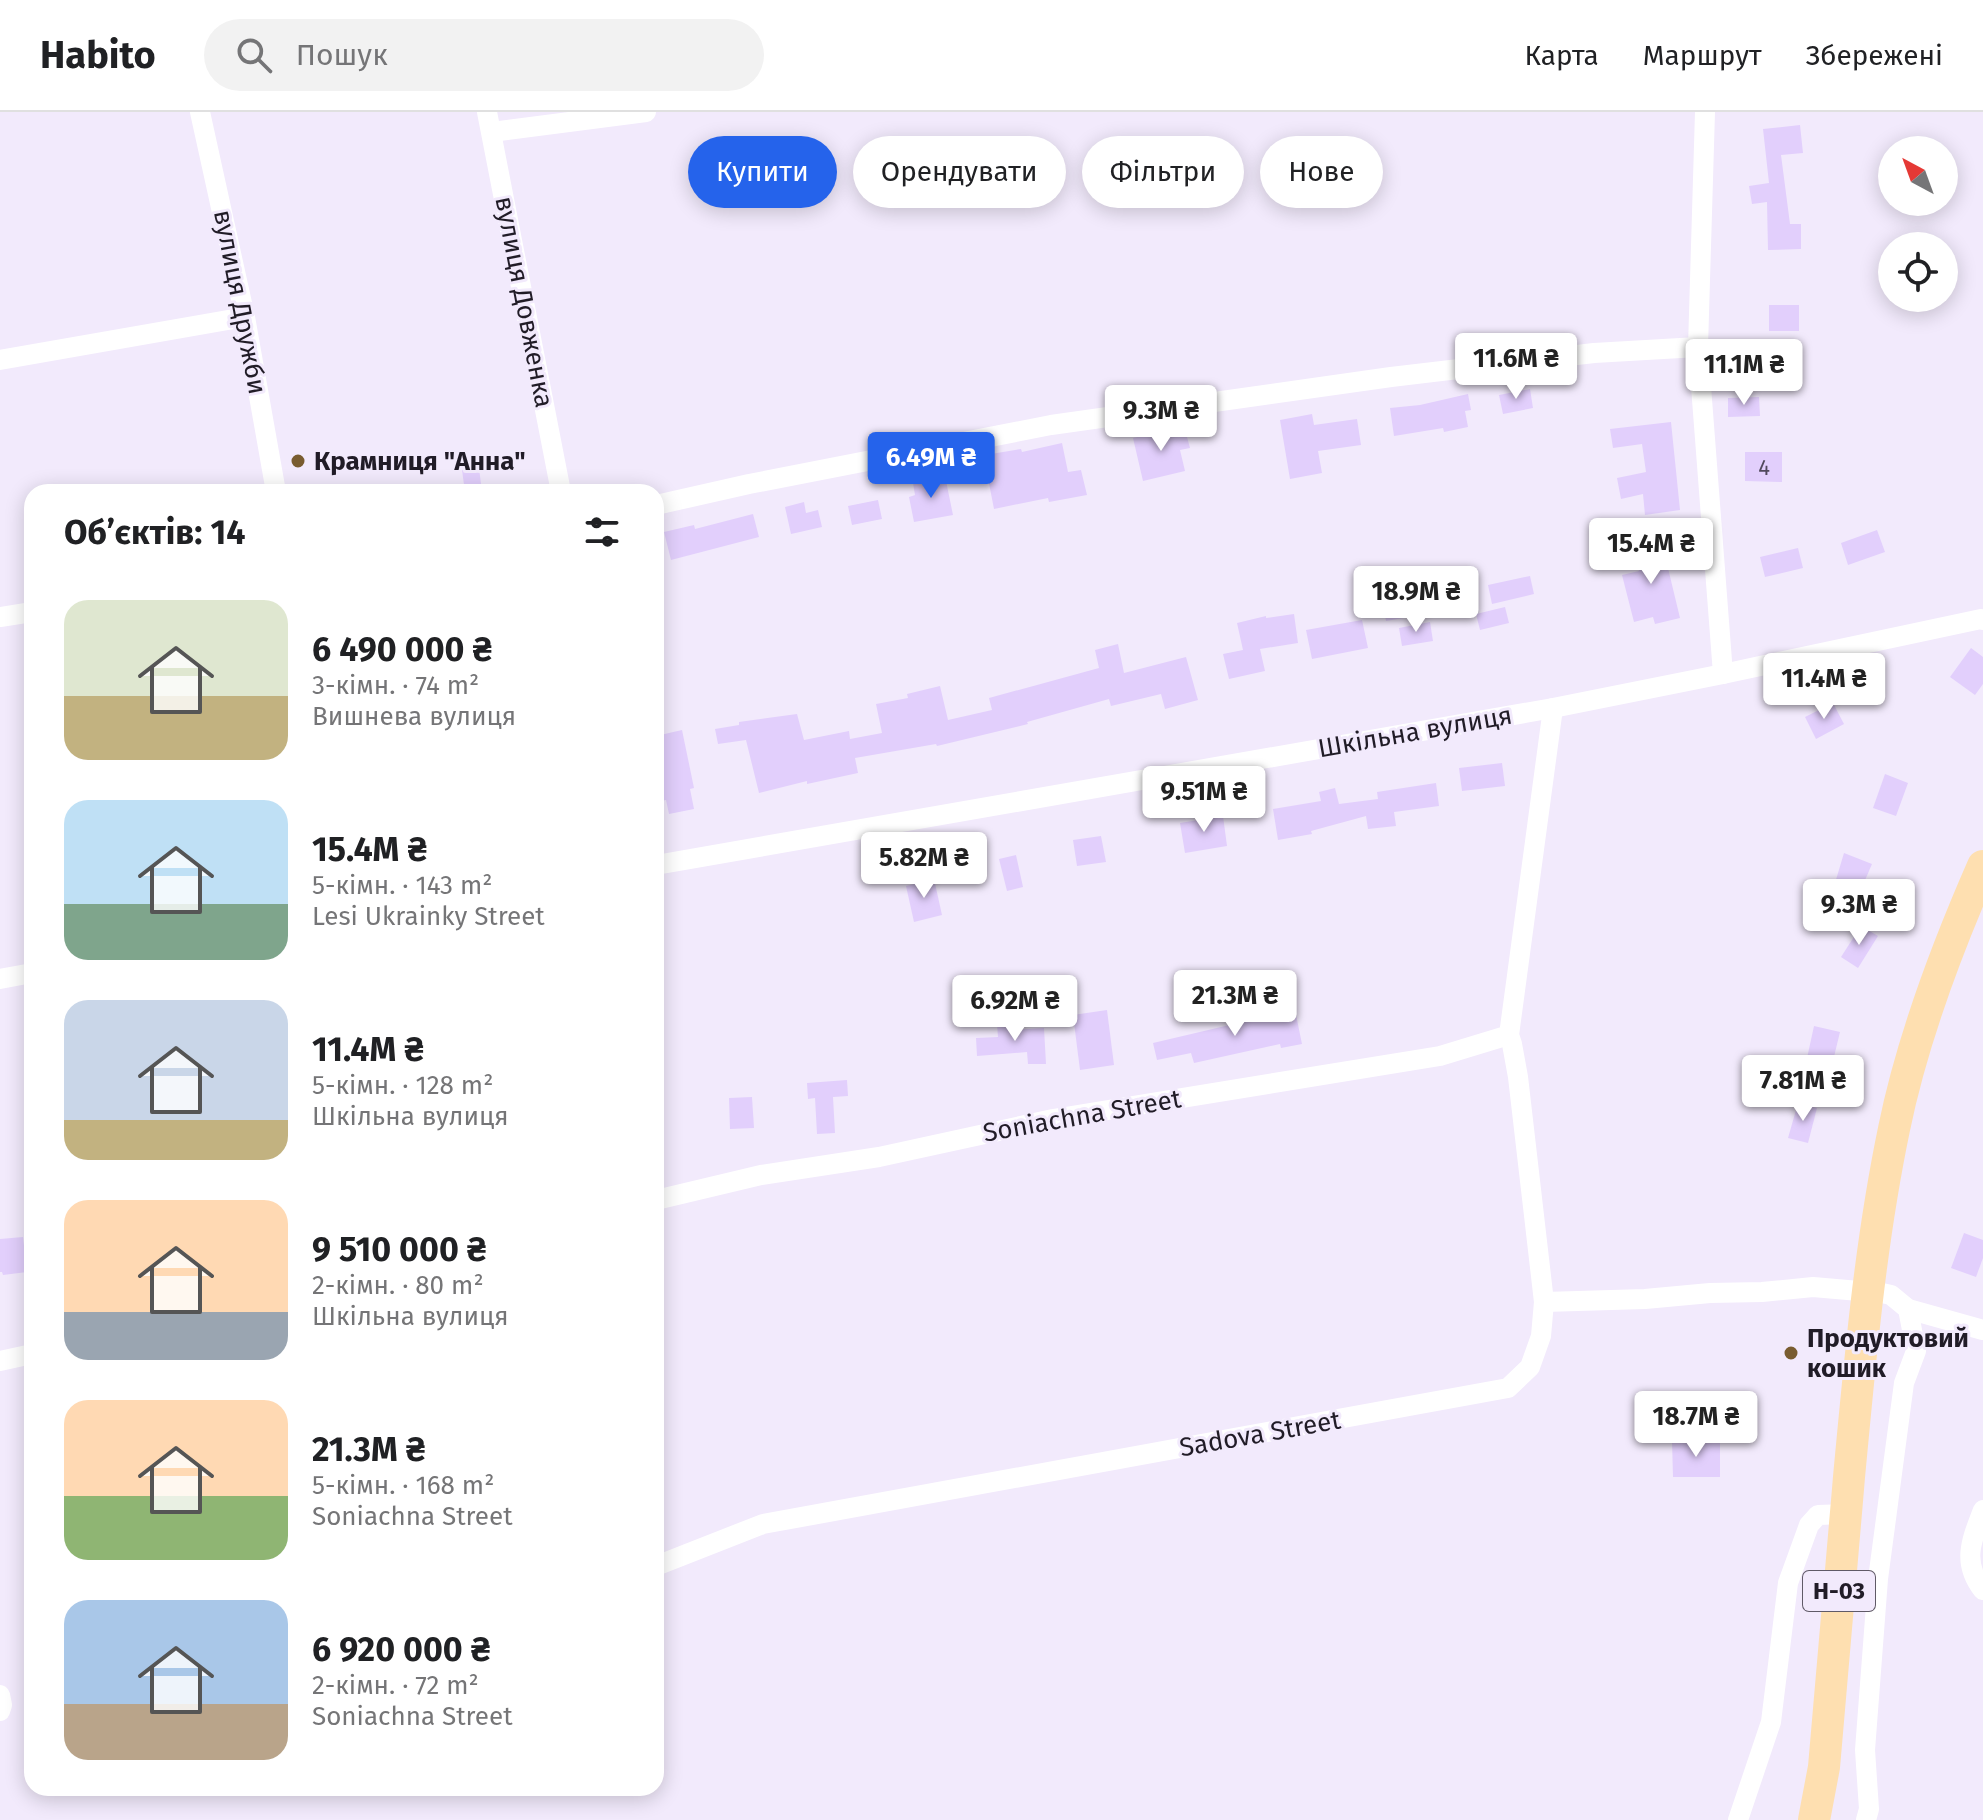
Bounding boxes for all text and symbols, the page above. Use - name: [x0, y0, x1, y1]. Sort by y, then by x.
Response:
- search box: [204, 19, 764, 91]
- text: Habito: [40, 32, 156, 78]
- icon: search: [232, 33, 276, 77]
- text: Пошук: [296, 37, 388, 73]
- text: Карта: [1525, 39, 1599, 72]
- text: Маршрут: [1643, 39, 1762, 72]
- text: Збережені: [1806, 39, 1943, 72]
- chip: Купити: [688, 136, 837, 208]
- chip: Орендувати: [853, 136, 1066, 208]
- chip: Фільтри: [1082, 136, 1244, 208]
- chip: Нове: [1260, 136, 1383, 208]
- north arrow: [1878, 136, 1958, 216]
- map controls: [1878, 136, 1958, 312]
- street label: вулиця Довженка: [488, 194, 560, 410]
- street label: вулиця Дружби: [207, 207, 273, 397]
- button: locate: [1878, 232, 1958, 312]
- pin: 11.6M ₴: [1442, 333, 1590, 401]
- pin: 11.1M ₴: [1670, 339, 1818, 407]
- text: 11.6M ₴: [1473, 343, 1559, 374]
- text: 11.1M ₴: [1704, 349, 1784, 380]
- pin: 9.3M ₴: [1096, 385, 1226, 453]
- text: 9.3M ₴: [1123, 395, 1199, 426]
- pin: 6.49M ₴: [857, 432, 1005, 500]
- text: 6.49M ₴: [886, 442, 976, 473]
- place label: Крамниця "Анна": [314, 446, 526, 477]
- marker: Крамниця "Анна": [289, 452, 307, 470]
- house number: 4: [1758, 454, 1770, 481]
- icon: filters: [580, 510, 624, 554]
- text: Об’єктів: 14: [64, 512, 246, 553]
- pin: 15.4M ₴: [1577, 518, 1725, 586]
- text: 15.4M ₴: [1607, 528, 1695, 559]
- pin: 18.9M ₴: [1342, 566, 1490, 634]
- text: 18.9M ₴: [1372, 576, 1460, 607]
- text: 6 490 000 ₴: [312, 629, 492, 670]
- icon: home: [128, 632, 224, 728]
- pin: 11.4M ₴: [1750, 653, 1898, 721]
- text: 11.4M ₴: [1781, 663, 1867, 694]
- text: 3-кімн. · 74 m²: [312, 670, 479, 701]
- street label: Шкільна вулиця: [1315, 700, 1515, 764]
- text: Вишнева вулиця: [312, 701, 516, 732]
- pin: 9.51M ₴: [1130, 766, 1278, 834]
- text: 9.51M ₴: [1160, 776, 1248, 807]
- text: 15.4M ₴: [312, 829, 427, 870]
- icon: home: [128, 832, 224, 928]
- pin: 5.82M ₴: [850, 832, 998, 900]
- text: 5.82M ₴: [879, 842, 969, 873]
- text: 5-кімн. · 143 m²: [312, 870, 493, 901]
- pin: 9.3M ₴: [1794, 879, 1924, 947]
- text: 9.3M ₴: [1821, 889, 1897, 920]
- text: Lesi Ukrainky Street: [312, 901, 545, 932]
- pin: 21.3M ₴: [1161, 970, 1309, 1038]
- pin: 6.92M ₴: [941, 975, 1089, 1043]
- text: 21.3M ₴: [1192, 980, 1278, 1011]
- text: 6.92M ₴: [970, 985, 1060, 1016]
- text: 11.4M ₴: [312, 1029, 424, 1070]
- icon: home: [128, 1032, 224, 1128]
- pin: 7.81M ₴: [1729, 1055, 1877, 1123]
- text: 7.81M ₴: [1760, 1065, 1846, 1096]
- text: 5-кімн. · 128 m²: [312, 1070, 493, 1101]
- street label: Soniachna Street: [981, 1083, 1184, 1149]
- text: Шкільна вулиця: [312, 1101, 509, 1132]
- text: 9 510 000 ₴: [312, 1229, 486, 1270]
- icon: home: [128, 1232, 224, 1328]
- text: 2-кімн. · 80 m²: [312, 1270, 484, 1301]
- text: Шкільна вулиця: [312, 1301, 509, 1332]
- place label: Продуктовий кошик: [1807, 1323, 1969, 1384]
- marker: Продуктовий кошик: [1782, 1344, 1800, 1362]
- pin: 18.7M ₴: [1622, 1391, 1770, 1459]
- text: 18.7M ₴: [1652, 1401, 1740, 1432]
- street label: Sadova Street: [1177, 1404, 1344, 1463]
- text: 21.3M ₴: [312, 1429, 425, 1470]
- icon: home: [128, 1432, 224, 1528]
- text: 5-кімн. · 168 m²: [312, 1470, 494, 1501]
- text: Soniachna Street: [312, 1501, 513, 1532]
- road number: Н-03: [1803, 1571, 1875, 1611]
- text: 6 920 000 ₴: [312, 1629, 490, 1670]
- icon: home: [128, 1632, 224, 1728]
- text: 2-кімн. · 72 m²: [312, 1670, 479, 1701]
- text: Soniachna Street: [312, 1701, 513, 1732]

